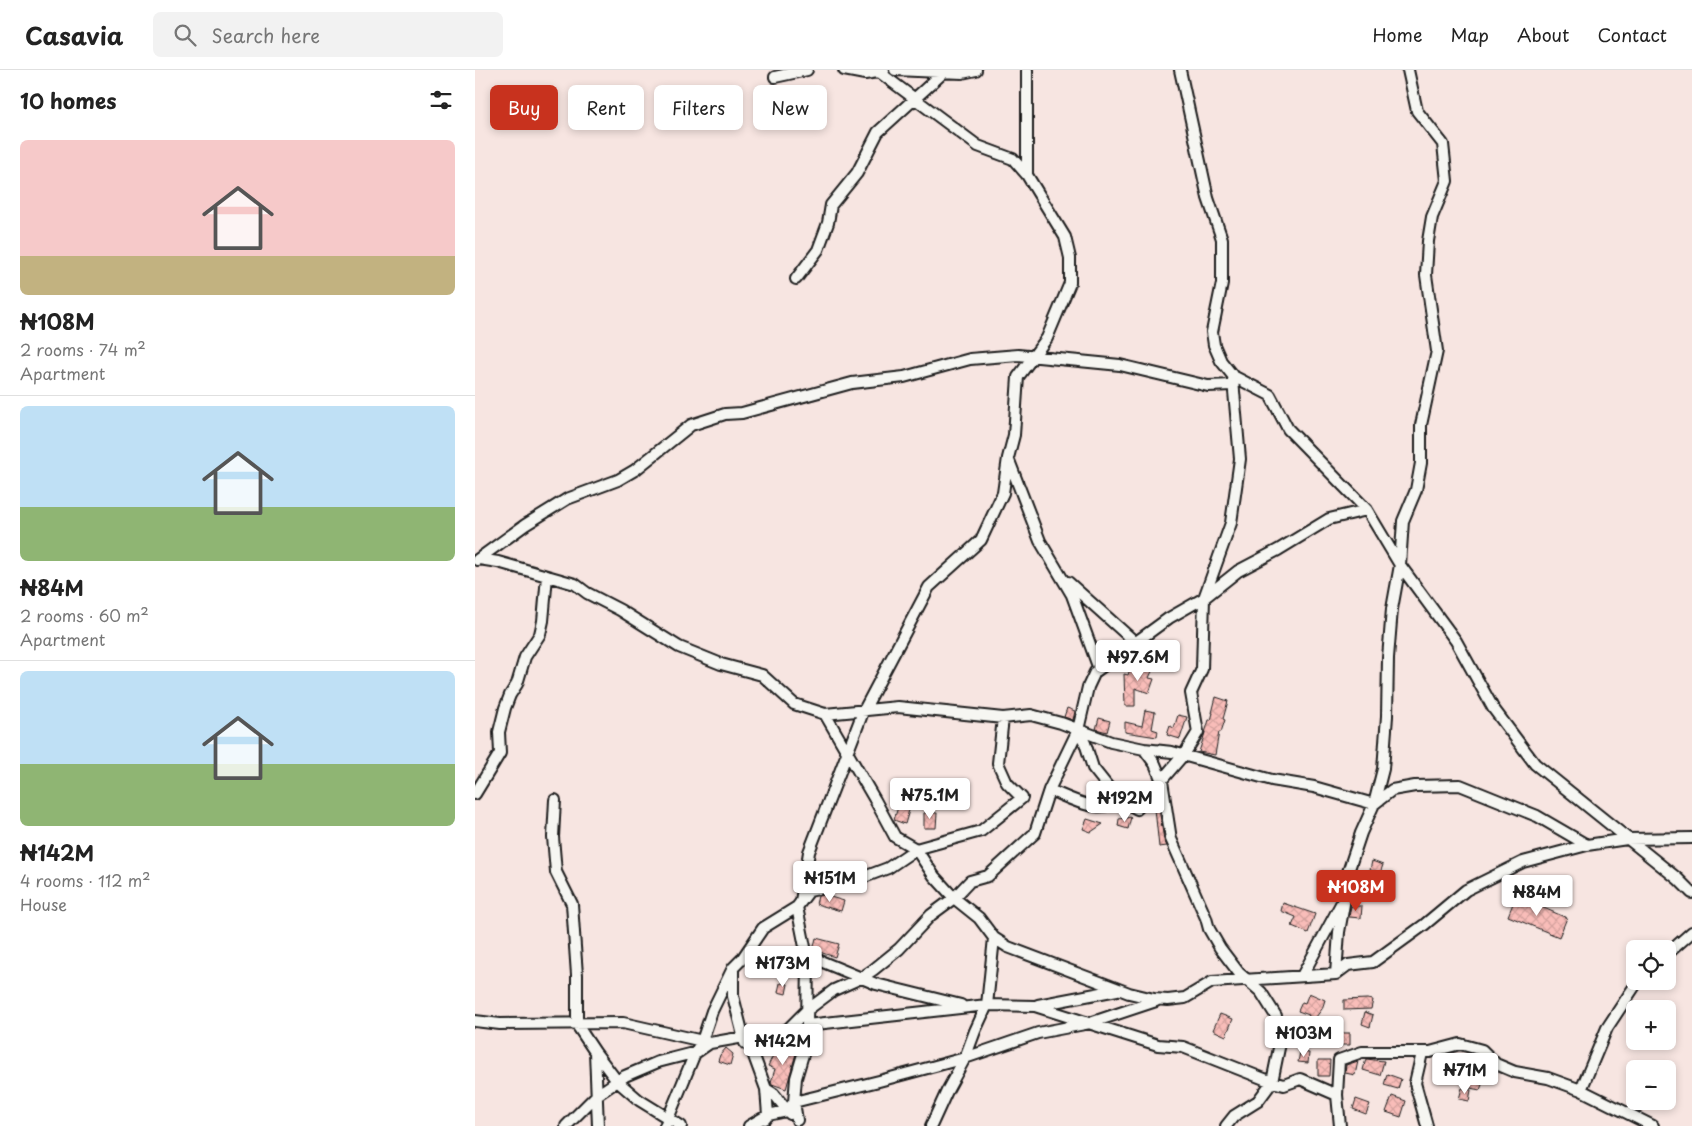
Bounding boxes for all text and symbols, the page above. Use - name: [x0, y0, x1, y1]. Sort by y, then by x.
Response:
- search box: [153, 12, 503, 57]
- text: Casavia: [25, 17, 123, 53]
- icon: search: [171, 21, 199, 49]
- text: Search here: [211, 21, 320, 49]
- text: Home: [1372, 21, 1422, 48]
- text: Map: [1450, 21, 1489, 48]
- text: About: [1517, 21, 1569, 48]
- text: Contact: [1597, 21, 1667, 48]
- text: 10 homes: [20, 84, 117, 116]
- chip: Buy: [490, 85, 558, 130]
- chip: Rent: [568, 85, 644, 130]
- chip: Filters: [654, 85, 743, 130]
- chip: New: [753, 85, 827, 130]
- icon: filters: [427, 86, 455, 114]
- icon: home: [193, 173, 283, 263]
- text: ₦108M: [20, 305, 95, 337]
- text: 2 rooms · 74 m²: [20, 337, 146, 361]
- text: Apartment: [20, 361, 105, 385]
- icon: home: [193, 438, 283, 528]
- text: ₦84M: [20, 571, 84, 603]
- text: 2 rooms · 60 m²: [20, 603, 149, 627]
- text: Apartment: [20, 627, 105, 651]
- pin: ₦97.6M: [1097, 640, 1179, 682]
- text: ₦97.6M: [1107, 644, 1169, 668]
- icon: home: [193, 703, 283, 793]
- pin: ₦75.1M: [889, 778, 971, 820]
- pin: ₦192M: [1090, 780, 1160, 823]
- text: ₦75.1M: [901, 782, 959, 806]
- text: ₦192M: [1097, 785, 1153, 809]
- text: ₦142M: [20, 836, 94, 868]
- pin: ₦151M: [795, 860, 865, 903]
- text: ₦151M: [804, 865, 856, 889]
- text: 4 rooms · 112 m²: [20, 868, 150, 892]
- pin: ₦108M: [1321, 870, 1391, 912]
- text: ₦108M: [1327, 874, 1385, 898]
- pin: ₦84M: [1507, 874, 1567, 917]
- text: ₦84M: [1513, 879, 1561, 903]
- text: House: [20, 892, 67, 916]
- map controls: [1626, 940, 1676, 1110]
- button: locate: [1626, 940, 1676, 990]
- pin: ₦173M: [748, 946, 818, 988]
- text: ₦173M: [756, 950, 810, 974]
- button: +: [1626, 1000, 1676, 1050]
- pin: ₦103M: [1269, 1016, 1339, 1058]
- text: ₦103M: [1276, 1020, 1332, 1044]
- pin: ₦142M: [748, 1024, 818, 1066]
- text: ₦142M: [755, 1028, 811, 1052]
- pin: ₦71M: [1435, 1052, 1495, 1095]
- text: ₦71M: [1443, 1057, 1487, 1081]
- button: −: [1626, 1060, 1676, 1110]

